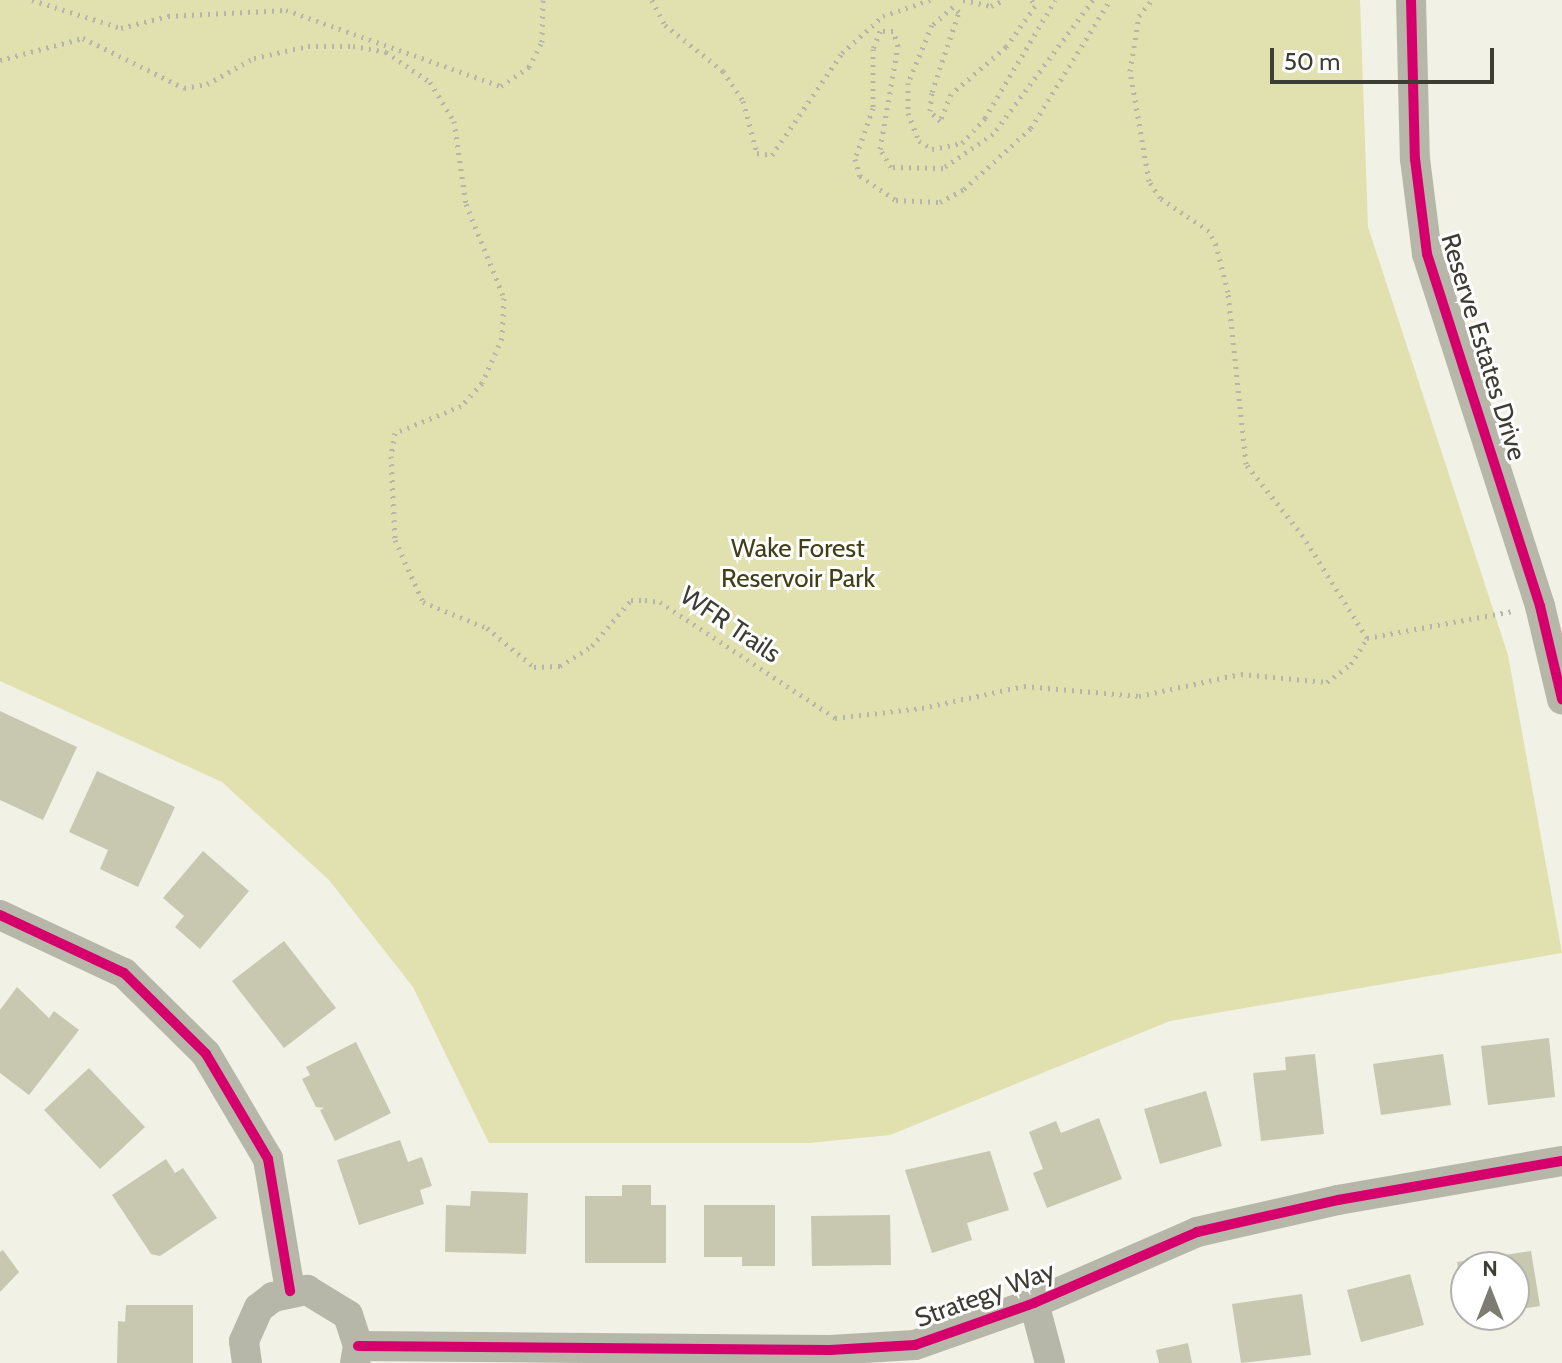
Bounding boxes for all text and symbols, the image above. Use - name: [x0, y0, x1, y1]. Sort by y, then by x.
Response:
- scale bar: [1274, 32, 1498, 82]
- text: 50 m: [1284, 47, 1340, 76]
- street label: Reserve Estates Drive: [1434, 230, 1532, 464]
- park label: Wake Forest Reservoir Park: [721, 533, 875, 594]
- street label: WFR Trails: [674, 580, 786, 670]
- north arrow: [1450, 1251, 1530, 1331]
- street label: Strategy Way: [911, 1255, 1059, 1335]
- text: N: [1482, 1255, 1498, 1282]

